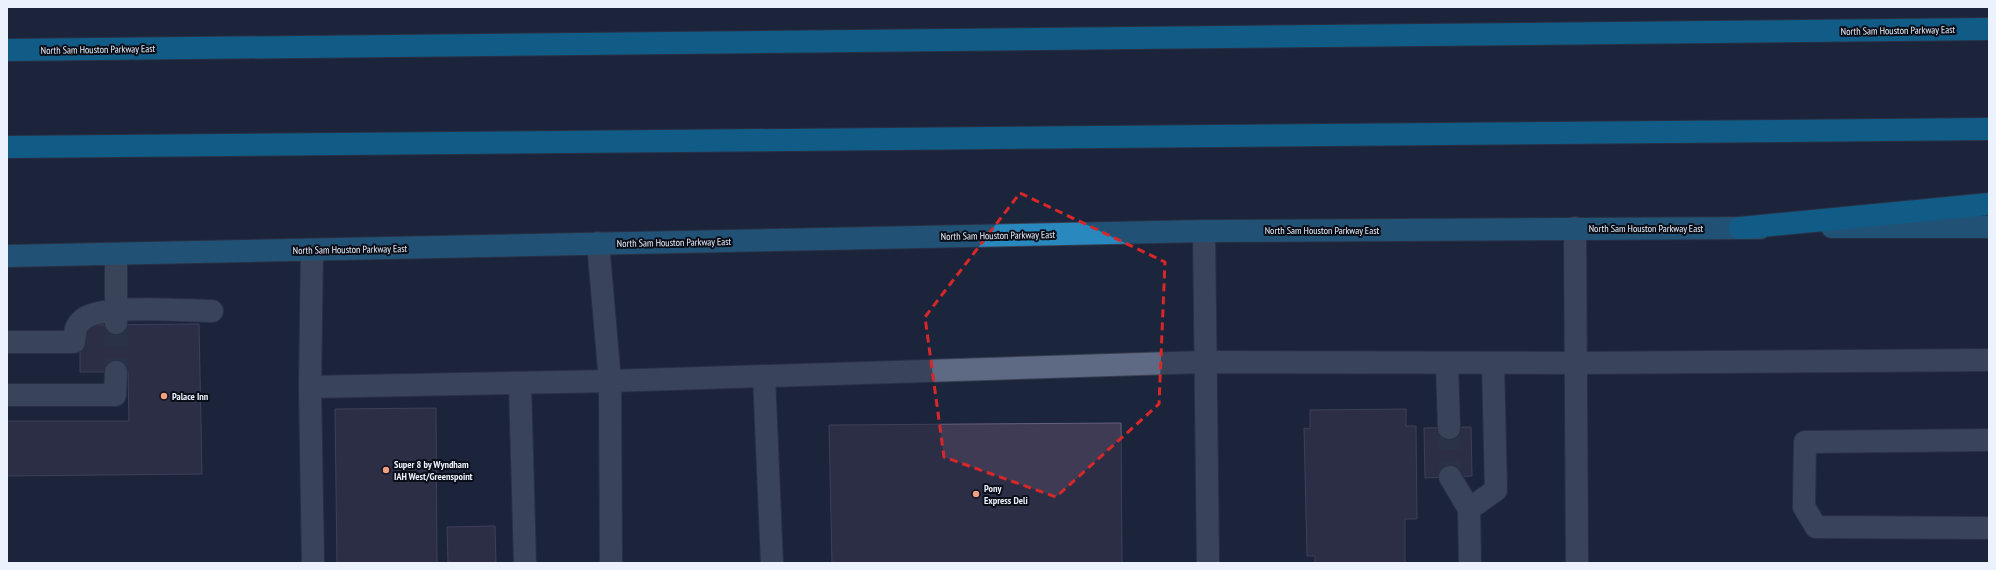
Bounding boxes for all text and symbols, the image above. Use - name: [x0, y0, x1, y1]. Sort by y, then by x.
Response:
- street label: North Sam Houston Parkway East: [1841, 23, 1956, 38]
- street label: North Sam Houston Parkway East: [41, 42, 156, 57]
- street label: North Sam Houston Parkway East: [1589, 222, 1704, 235]
- street label: North Sam Houston Parkway East: [1265, 224, 1380, 237]
- street label: North Sam Houston Parkway East: [941, 228, 1056, 243]
- street label: North Sam Houston Parkway East: [617, 235, 732, 250]
- street label: North Sam Houston Parkway East: [293, 242, 408, 257]
- place label: Palace Inn: [172, 390, 209, 403]
- marker: Palace Inn: [159, 391, 169, 401]
- place label: Super 8 by Wyndham IAH West/Greenspoint: [394, 458, 473, 483]
- marker: Super 8 by Wyndham IAH West/Greenspoint: [381, 465, 391, 475]
- place label: Pony Express Deli: [984, 482, 1028, 507]
- marker: Pony Express Deli: [971, 489, 981, 499]

